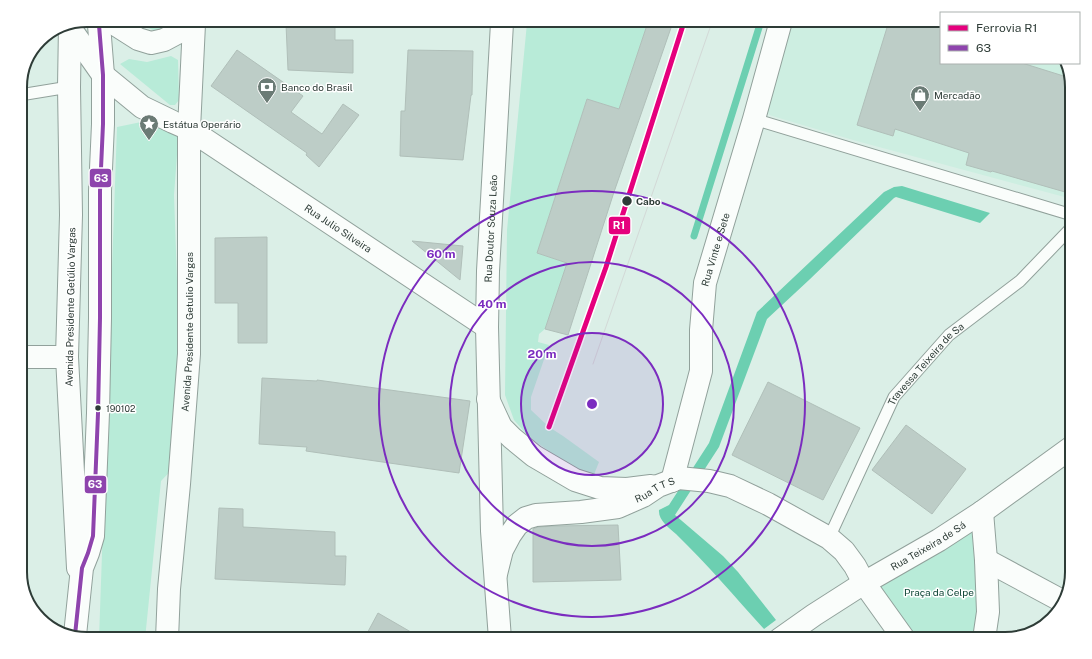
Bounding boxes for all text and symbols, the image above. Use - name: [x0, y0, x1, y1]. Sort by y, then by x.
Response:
- legend: [940, 12, 1080, 64]
- text: Ferrovia R1: [976, 21, 1037, 35]
- text: 63: [976, 41, 991, 55]
- bank icon: Banco do Brasil: [256, 76, 278, 104]
- place label: Banco do Brasil: [281, 81, 353, 93]
- shop icon: Mercadão: [909, 84, 931, 112]
- place label: Mercadão: [934, 89, 981, 101]
- place icon: Estátua Operário: [138, 113, 160, 141]
- place label: Estátua Operário: [163, 118, 241, 130]
- line badge: 63: [89, 168, 112, 188]
- text: 63: [94, 172, 108, 184]
- street label: Rua Doutor Souza Leão: [482, 174, 499, 282]
- marker: Cabo: [620, 194, 634, 208]
- place label: Cabo: [636, 195, 661, 207]
- street label: Rua Julio Silveira: [302, 202, 374, 255]
- street label: Rua Vinte e Sete: [698, 211, 732, 288]
- line badge: R1: [608, 216, 631, 235]
- text: R1: [613, 219, 625, 231]
- street label: Avenida Presidente Getúlio Vargas: [63, 227, 77, 387]
- text: 60 m: [426, 247, 456, 261]
- street label: Avenida Presidente Getulio Vargas: [179, 252, 195, 412]
- text: 40 m: [477, 297, 507, 311]
- street label: Travessa Teixeira de Sa: [885, 320, 966, 407]
- text: 20 m: [528, 347, 557, 361]
- centre of rings: [585, 397, 599, 411]
- marker: 190102: [93, 403, 103, 413]
- place label: 190102: [106, 403, 135, 414]
- street label: Rua T T S: [633, 474, 677, 505]
- line badge: 63: [84, 475, 107, 494]
- text: 63: [88, 478, 102, 490]
- street label: Rua Teixeira de Sá: [888, 518, 968, 573]
- park label: Praça da Celpe: [904, 586, 974, 598]

